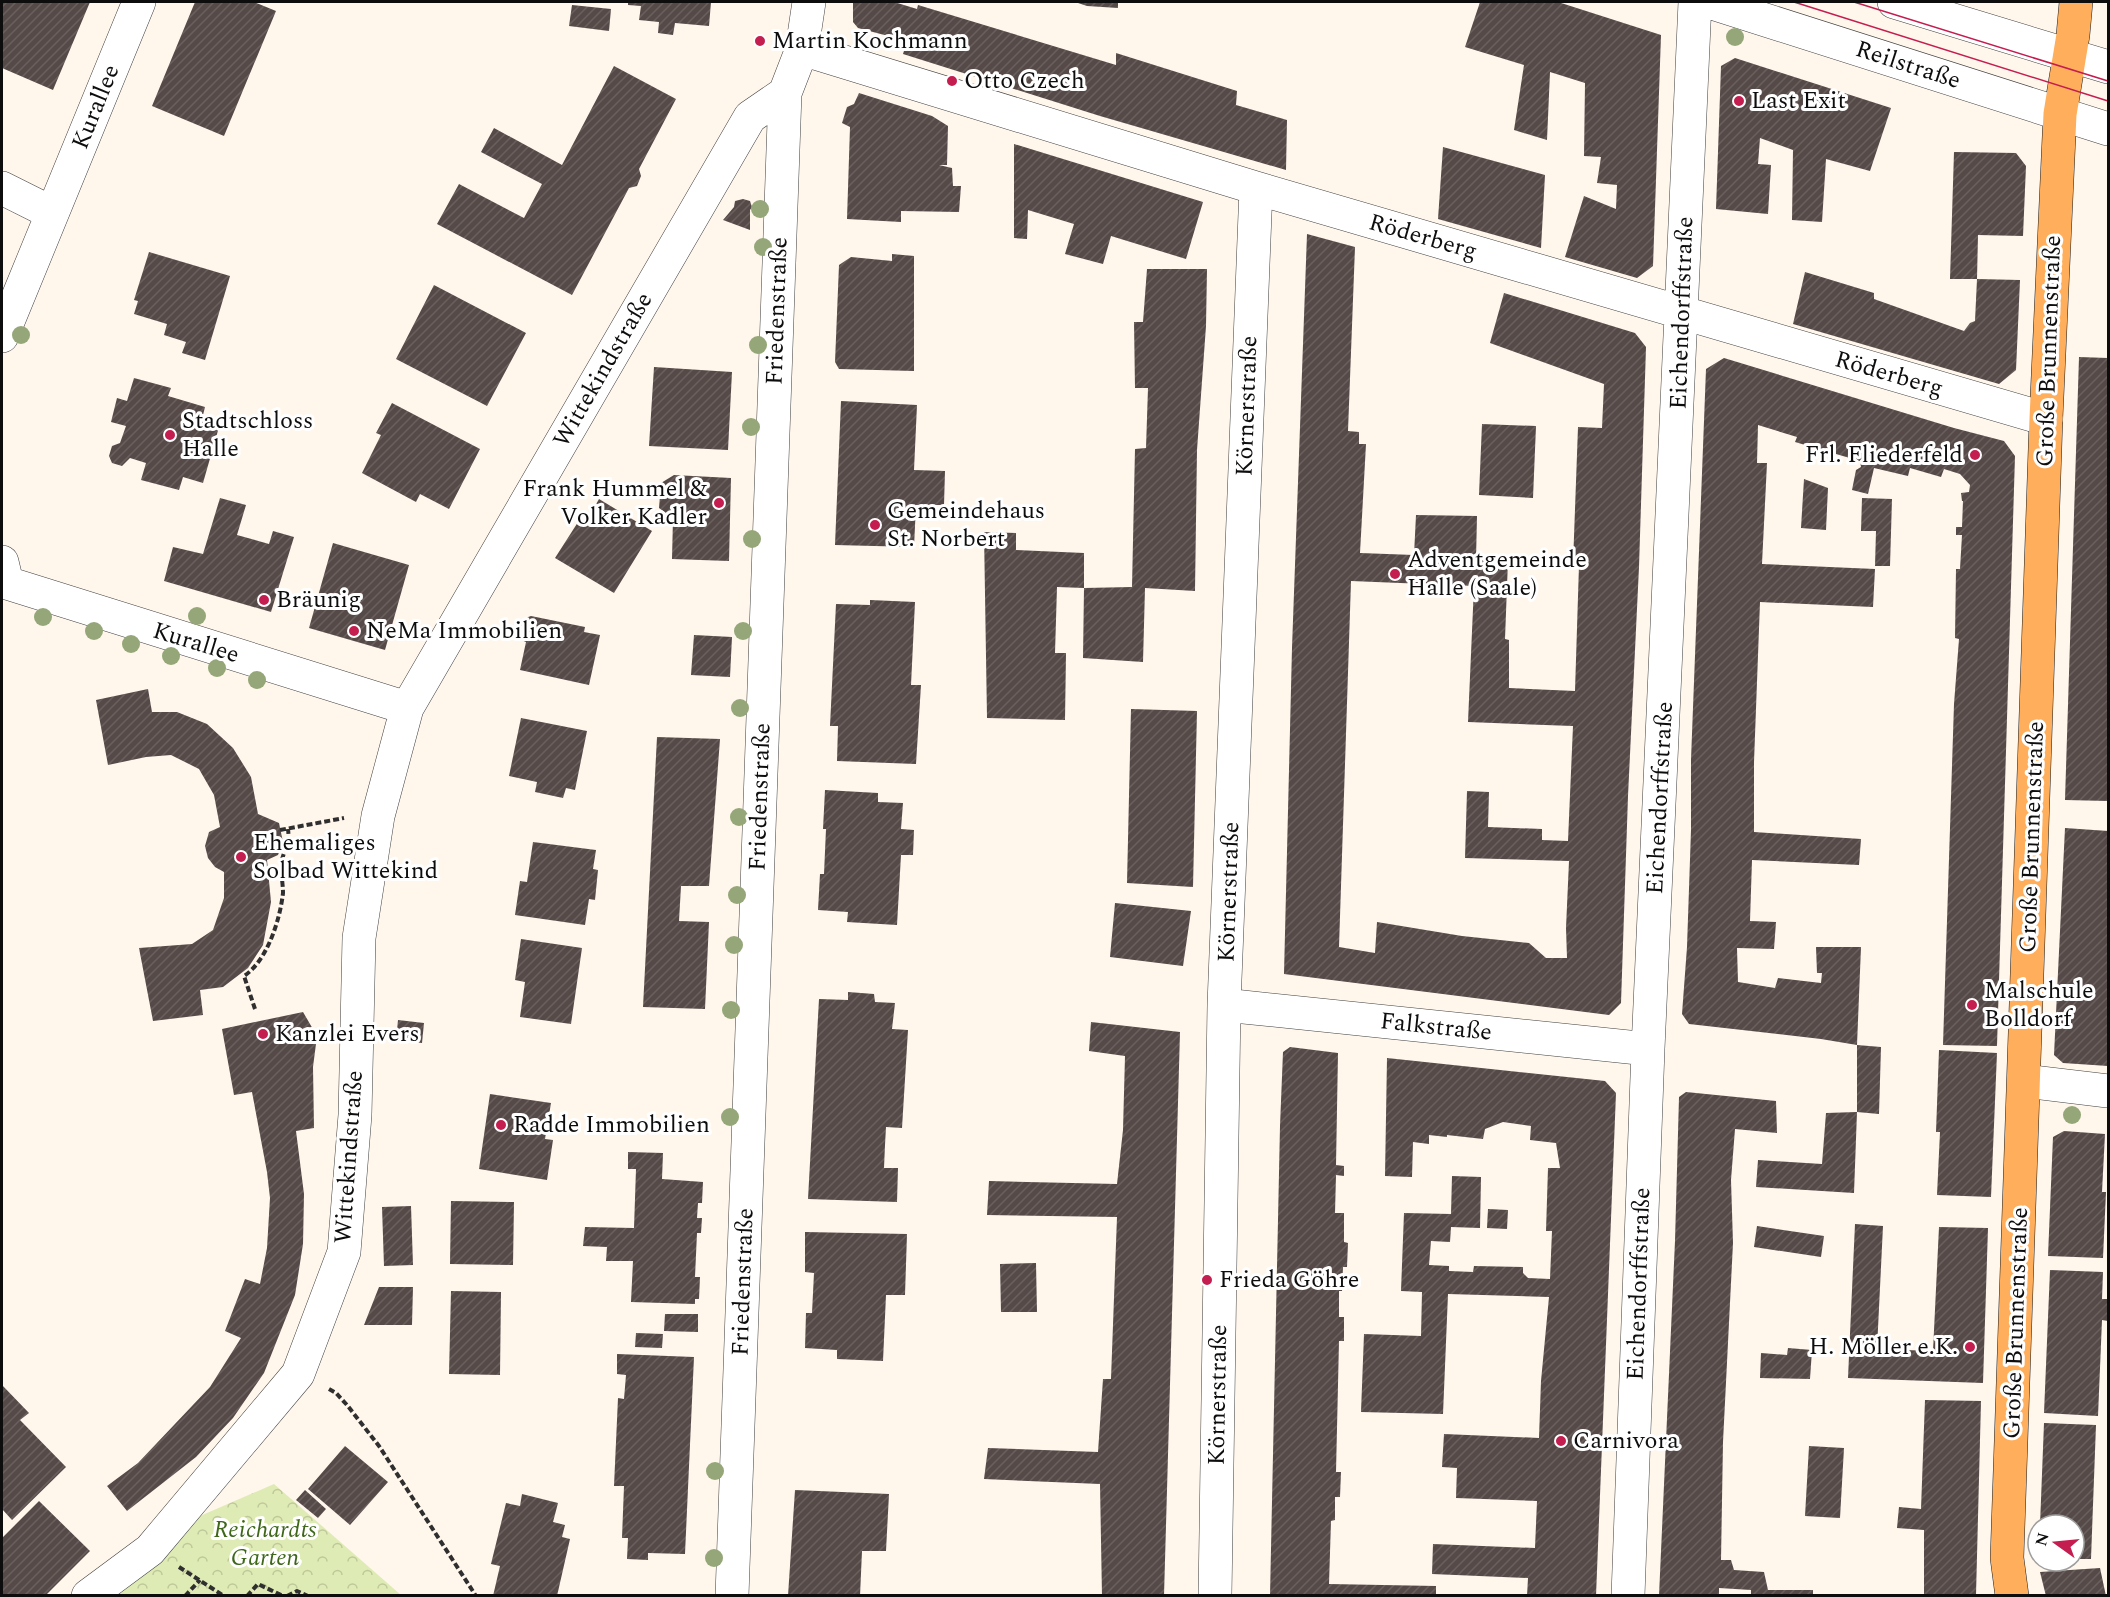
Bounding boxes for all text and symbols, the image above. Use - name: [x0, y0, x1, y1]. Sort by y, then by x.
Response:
- place label: Martin Kochmann: [772, 23, 968, 59]
- street label: Reilstraße: [1851, 31, 1965, 99]
- marker: Martin Kochmann: [753, 34, 767, 48]
- street label: Kurallee: [63, 59, 129, 155]
- place label: Otto Czech: [964, 63, 1085, 99]
- marker: Otto Czech: [945, 74, 959, 88]
- place label: Last Exit: [1751, 83, 1846, 119]
- marker: Last Exit: [1732, 94, 1746, 108]
- street label: Röderberg: [1365, 204, 1481, 270]
- street label: Eichendorffstraße: [1661, 216, 1703, 410]
- street label: Große Brunnenstraße: [2027, 234, 2071, 468]
- street label: Friedenstraße: [756, 236, 798, 386]
- street label: Wittekindstraße: [544, 286, 662, 454]
- street label: Körnerstraße: [1227, 335, 1267, 477]
- street label: Röderberg: [1831, 341, 1947, 407]
- place label: Stadtschloss Halle: [182, 403, 313, 467]
- marker: Stadtschloss Halle: [163, 428, 177, 442]
- place label: Frl. Fliederfeld: [1805, 437, 1963, 473]
- marker: Frl. Fliederfeld: [1968, 448, 1982, 462]
- place label: Frank Hummel & Volker Kadler: [523, 471, 707, 535]
- place label: Gemeindehaus St. Norbert: [887, 493, 1045, 557]
- marker: Frank Hummel & Volker Kadler: [712, 496, 726, 510]
- marker: Gemeindehaus St. Norbert: [868, 518, 882, 532]
- place label: Adventgemeinde Halle (Saale): [1407, 542, 1587, 606]
- marker: Adventgemeinde Halle (Saale): [1388, 567, 1402, 581]
- place label: Bräunig: [276, 582, 361, 618]
- marker: Bräunig: [257, 593, 271, 607]
- street label: Kurallee: [148, 613, 244, 673]
- place label: NeMa Immobilien: [366, 613, 562, 649]
- marker: NeMa Immobilien: [347, 624, 361, 638]
- street label: Eichendorffstraße: [1637, 701, 1683, 895]
- street label: Große Brunnenstraße: [2010, 720, 2054, 954]
- street label: Friedenstraße: [739, 722, 781, 872]
- street label: Körnerstraße: [1209, 821, 1249, 963]
- place label: Ehemaliges Solbad Wittekind: [253, 825, 438, 889]
- marker: Ehemaliges Solbad Wittekind: [234, 850, 248, 864]
- place label: Malschule Bolldorf: [1984, 973, 2094, 1037]
- marker: Malschule Bolldorf: [1965, 998, 1979, 1012]
- street label: Falkstraße: [1378, 1003, 1494, 1051]
- place label: Kanzlei Evers: [275, 1016, 420, 1052]
- marker: Kanzlei Evers: [256, 1027, 270, 1041]
- street label: Wittekindstraße: [325, 1069, 373, 1245]
- place label: Radde Immobilien: [513, 1107, 710, 1143]
- marker: Radde Immobilien: [494, 1118, 508, 1132]
- street label: Eichendorffstraße: [1618, 1187, 1660, 1381]
- street label: Große Brunnenstraße: [1994, 1206, 2038, 1440]
- street label: Friedenstraße: [722, 1207, 764, 1357]
- place label: Frieda Göhre: [1219, 1262, 1359, 1298]
- marker: Frieda Göhre: [1200, 1273, 1214, 1287]
- street label: Körnerstraße: [1199, 1324, 1237, 1466]
- place label: H. Möller e.K.: [1809, 1329, 1958, 1365]
- marker: H. Möller e.K.: [1963, 1340, 1977, 1354]
- place label: Carnivora: [1573, 1423, 1679, 1459]
- marker: Carnivora: [1554, 1434, 1568, 1448]
- park label: Reichardts Garten: [214, 1512, 317, 1576]
- north arrow: [2026, 1513, 2086, 1573]
- text: N: [2029, 1530, 2056, 1549]

